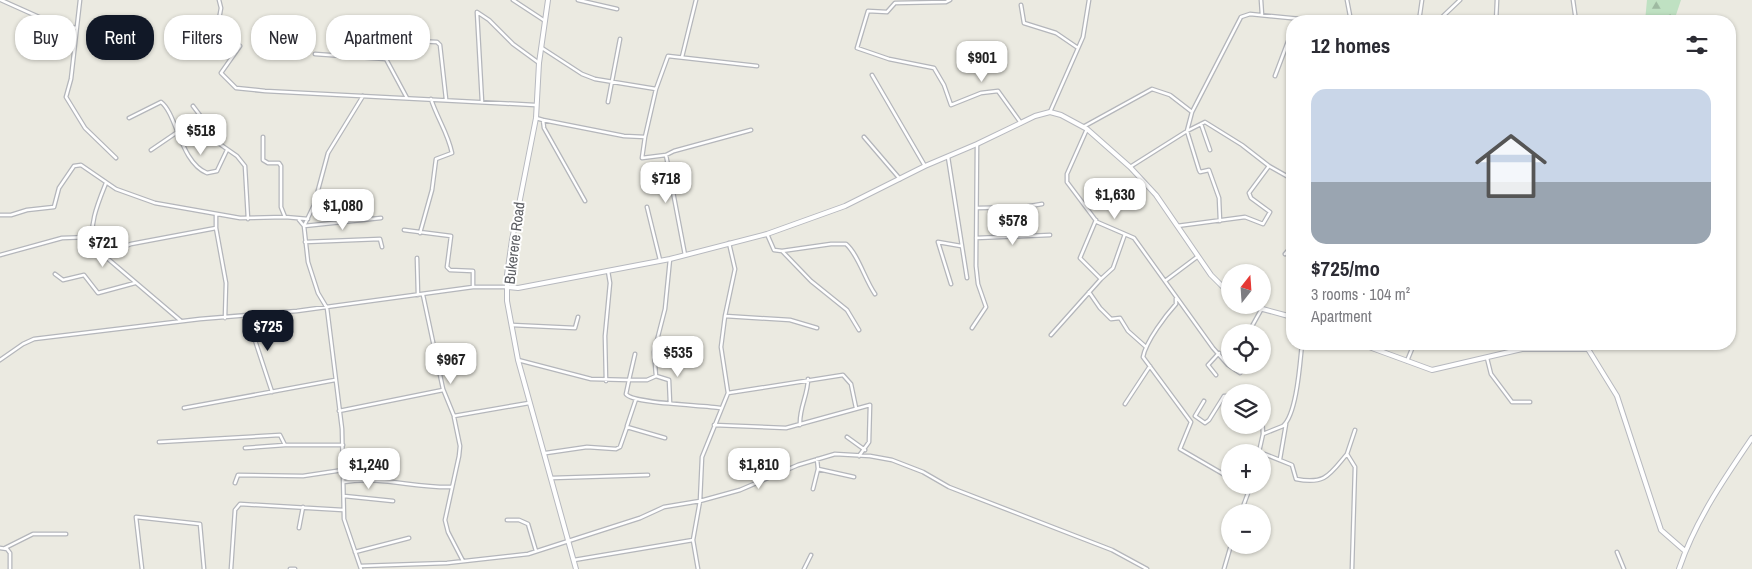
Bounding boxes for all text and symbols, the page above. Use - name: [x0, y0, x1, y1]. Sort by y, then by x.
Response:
- chip: Buy: [15, 15, 76, 60]
- chip: Rent: [86, 15, 154, 60]
- chip: Filters: [164, 15, 241, 60]
- chip: New: [251, 15, 316, 60]
- chip: Apartment: [326, 15, 430, 60]
- text: 12 homes: [1311, 31, 1390, 60]
- icon: filters: [1683, 31, 1711, 59]
- pin: $901: [952, 41, 1012, 83]
- text: $901: [967, 46, 997, 68]
- pin: $518: [171, 114, 231, 156]
- text: $518: [186, 119, 216, 141]
- icon: home: [1466, 121, 1556, 211]
- pin: $718: [636, 162, 696, 204]
- text: $718: [651, 167, 681, 189]
- pin: $1,630: [1074, 178, 1156, 220]
- text: $1,630: [1095, 183, 1135, 205]
- pin: $1,080: [302, 188, 384, 231]
- text: $1,080: [323, 194, 363, 216]
- street label: Bukerere Road: [499, 201, 529, 285]
- pin: $578: [983, 204, 1043, 246]
- text: $578: [998, 209, 1028, 231]
- pin: $721: [73, 226, 133, 268]
- text: $721: [88, 231, 118, 253]
- text: $725/mo: [1311, 254, 1380, 283]
- north arrow: [1221, 264, 1271, 314]
- map controls: [1221, 264, 1271, 554]
- text: 3 rooms · 104 m²: [1311, 283, 1410, 305]
- text: Apartment: [1311, 305, 1372, 327]
- pin: $725: [238, 310, 298, 352]
- text: $725: [253, 315, 283, 337]
- button: locate: [1221, 324, 1271, 374]
- pin: $535: [648, 336, 708, 378]
- text: $535: [663, 341, 693, 363]
- pin: $967: [421, 342, 481, 385]
- text: $967: [436, 348, 466, 370]
- button: layers: [1221, 384, 1271, 434]
- button: +: [1221, 444, 1271, 494]
- pin: $1,240: [328, 448, 410, 490]
- pin: $1,810: [718, 448, 800, 490]
- text: $1,240: [349, 453, 389, 475]
- text: $1,810: [739, 453, 779, 475]
- button: −: [1221, 504, 1271, 554]

